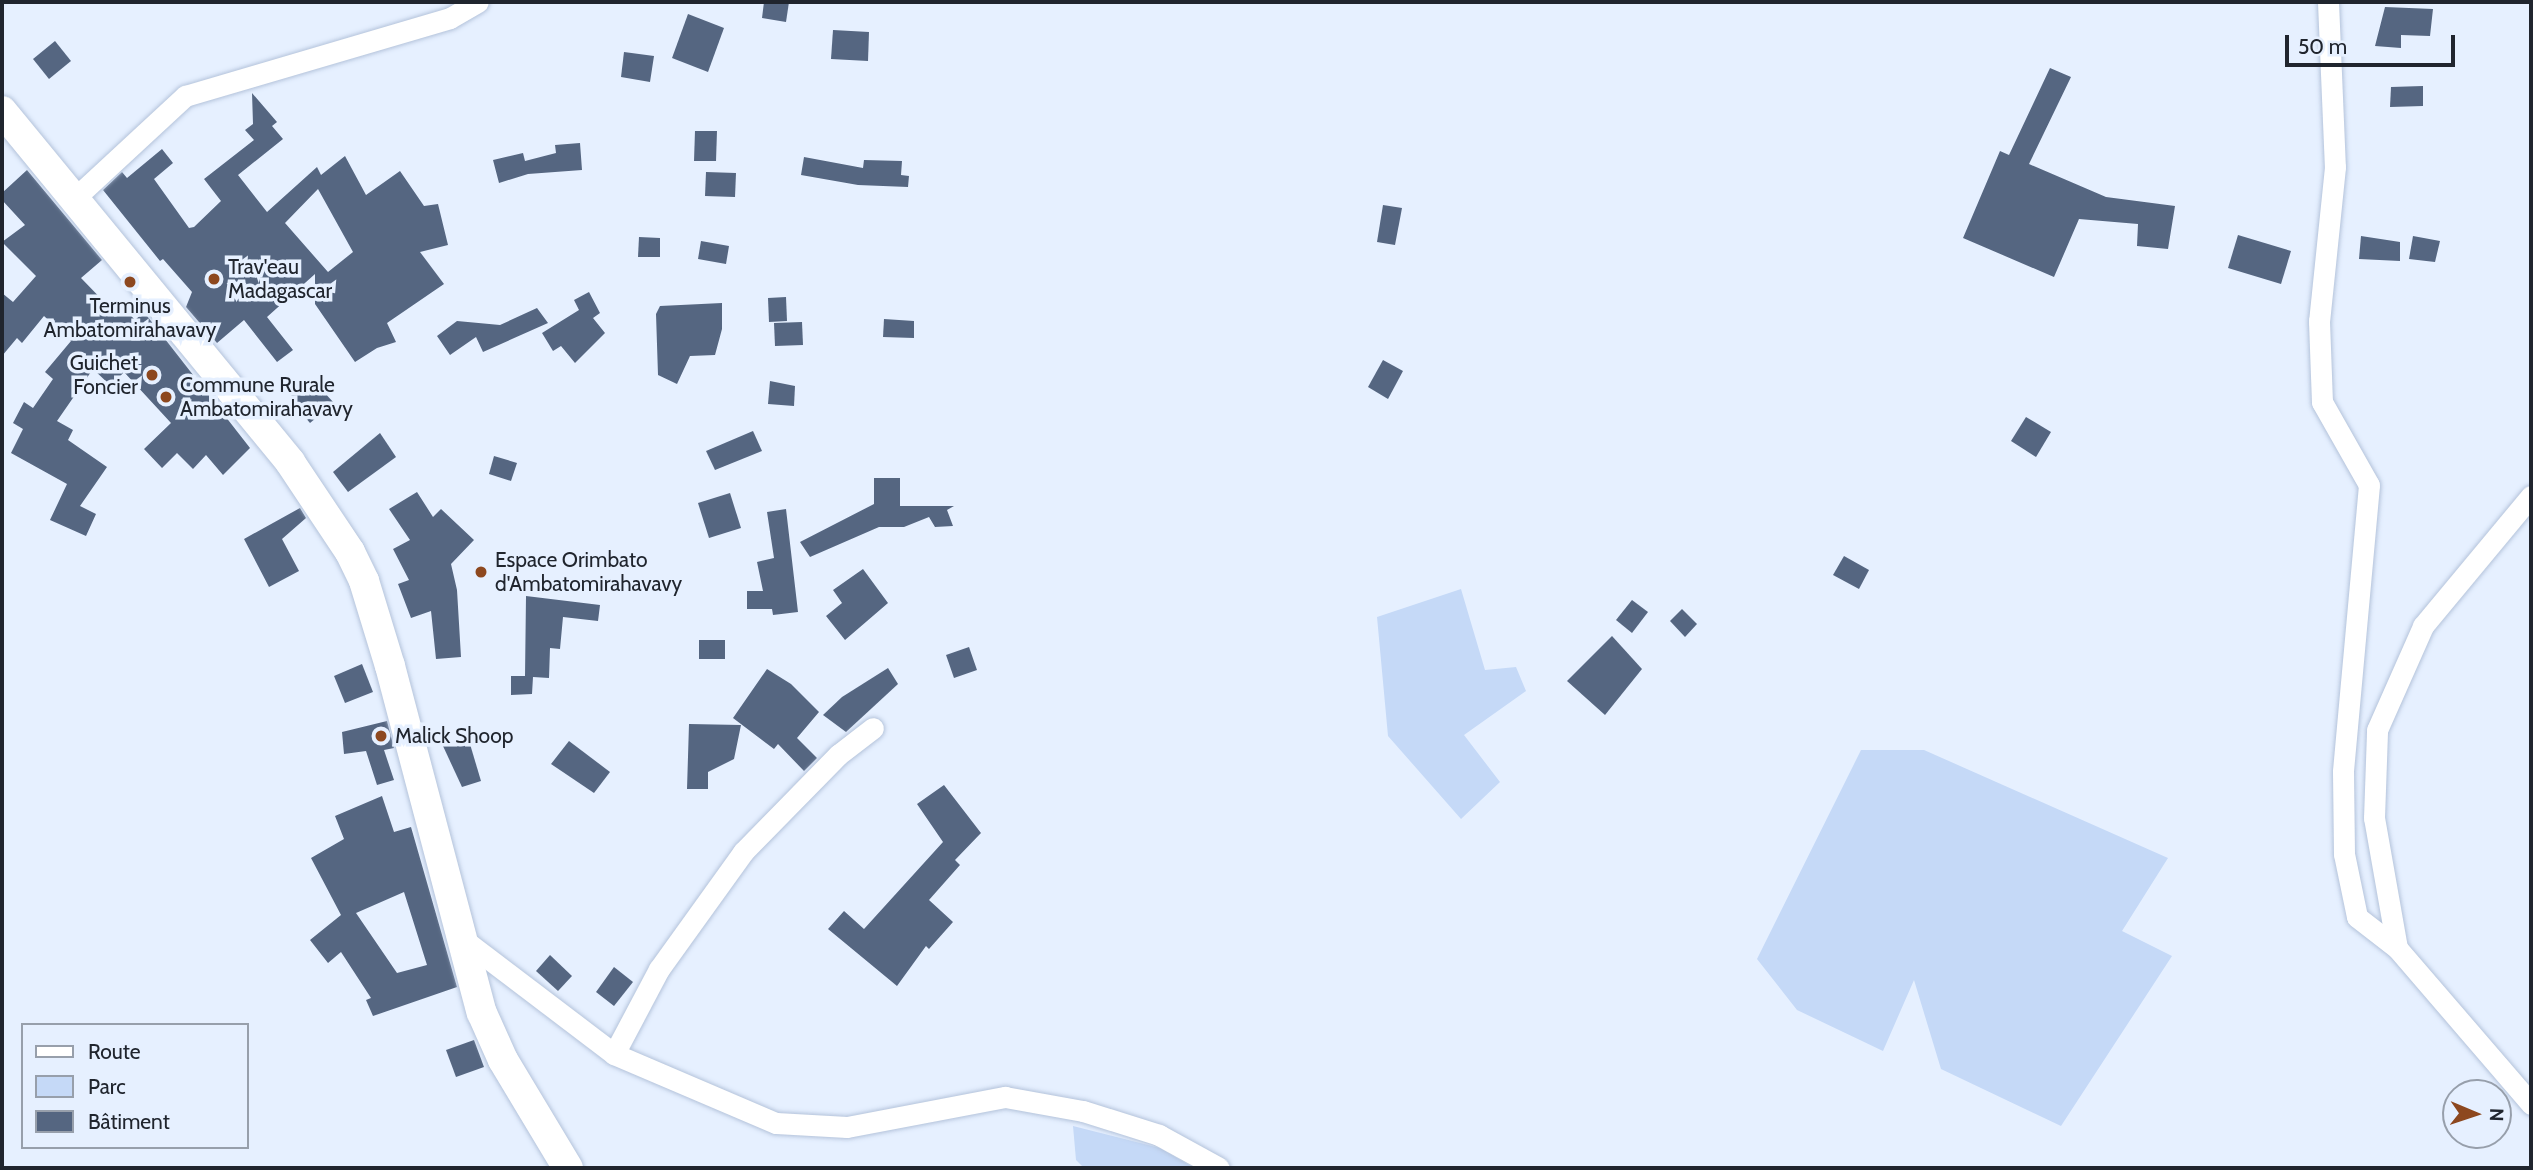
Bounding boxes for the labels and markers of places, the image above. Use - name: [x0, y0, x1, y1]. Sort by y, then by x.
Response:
- place label: Trav'eau Madagascar: [228, 254, 332, 304]
- marker: Trav'eau Madagascar: [206, 271, 222, 287]
- marker: Terminus Ambatomirahavavy: [122, 274, 138, 290]
- place label: Terminus Ambatomirahavavy: [44, 293, 216, 343]
- place label: Guichet Foncier: [70, 350, 138, 400]
- marker: Guichet Foncier: [144, 367, 160, 383]
- place label: Commune Rurale Ambatomirahavavy: [180, 372, 353, 422]
- marker: Commune Rurale Ambatomirahavavy: [158, 389, 174, 405]
- place label: Espace Orimbato d'Ambatomirahavavy: [495, 547, 682, 597]
- marker: Espace Orimbato d'Ambatomirahavavy: [473, 564, 489, 580]
- place label: Malick Shoop: [395, 723, 513, 749]
- marker: Malick Shoop: [373, 728, 389, 744]

